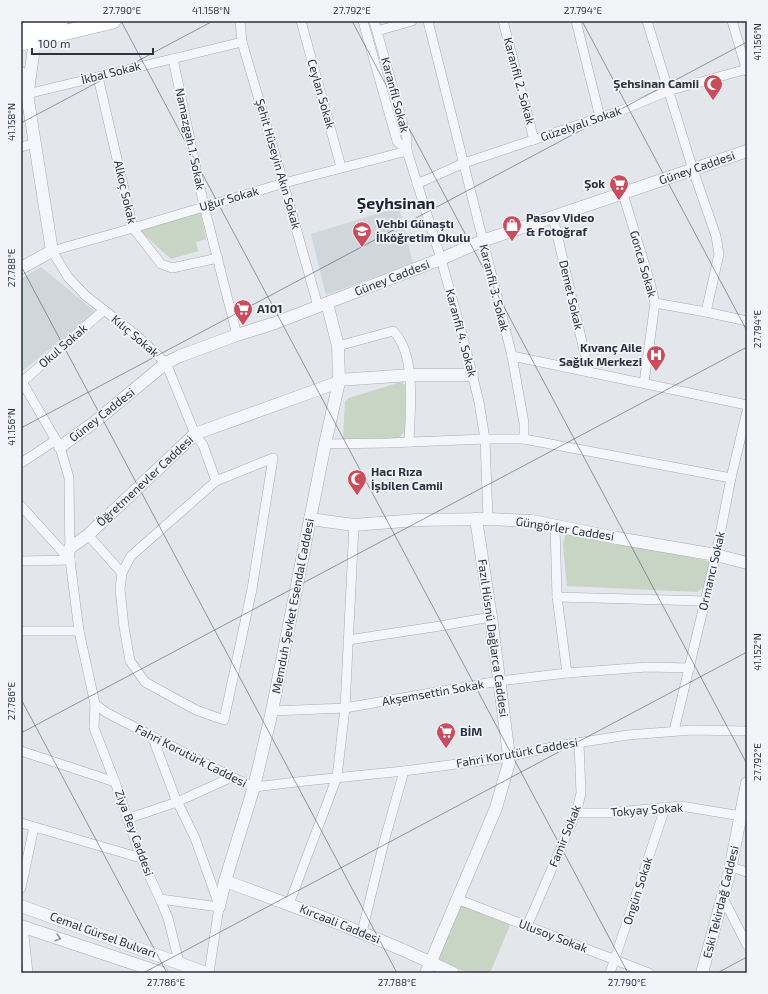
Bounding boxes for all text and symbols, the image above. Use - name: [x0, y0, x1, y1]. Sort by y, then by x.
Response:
- text: 27.790°E: [103, 4, 142, 16]
- text: 41.158°N: [192, 4, 230, 16]
- text: 27.792°E: [333, 4, 371, 16]
- text: 27.794°E: [564, 4, 603, 16]
- text: 41.156°N: [751, 23, 763, 61]
- scale bar: [32, 30, 153, 56]
- text: 100 m: [38, 36, 70, 50]
- street label: Karanfil 2. Sokak: [502, 36, 538, 126]
- street label: Karanfil Sokak: [379, 55, 413, 134]
- street label: Ceylan Sokak: [305, 57, 339, 130]
- street label: İkbal Sokak: [79, 58, 142, 86]
- mosque icon: Şehsinan Camii: [702, 73, 724, 101]
- place label: Şehsinan Camii: [613, 76, 699, 91]
- street label: Namazgah 1. Sokak: [173, 87, 209, 191]
- street label: Şehit Hüseyin Akın Sokak: [252, 97, 304, 231]
- text: 41.158°N: [5, 103, 17, 141]
- street label: Güzelyalı Sokak: [538, 103, 623, 143]
- street label: Güney Caddesi: [657, 148, 736, 187]
- street label: Alkoç Sokak: [111, 159, 140, 225]
- supermarket icon: Şok: [608, 173, 630, 201]
- place label: Şok: [584, 176, 605, 191]
- street label: Uğur Sokak: [197, 183, 260, 213]
- district label: Şeyhsinan: [357, 193, 435, 214]
- place label: Pasov Video & Fotoğraf: [526, 210, 594, 238]
- shop icon: Pasov Video & Fotoğraf: [501, 214, 523, 242]
- place label: Vehbi Günaştı İlköğretim Okulu: [376, 216, 470, 244]
- school or university icon: Vehbi Günaştı İlköğretim Okulu: [351, 220, 373, 248]
- street label: Gonca Sokak: [628, 229, 660, 299]
- street label: Karanfil 3. Sokak: [477, 243, 513, 333]
- text: 27.788°E: [5, 248, 17, 287]
- street label: Güney Caddesi: [352, 256, 431, 298]
- street label: Demet Sokak: [557, 259, 587, 331]
- street label: Karanfil 4. Sokak: [444, 287, 480, 378]
- supermarket icon: A101: [232, 298, 254, 326]
- place label: A101: [257, 301, 282, 315]
- text: 27.794°E: [751, 309, 763, 348]
- street label: Kılıç Sokak: [108, 311, 162, 360]
- street label: Okul Sokak: [35, 321, 89, 370]
- place label: Kıvanç Aile Sağlık Merkezi: [559, 340, 642, 368]
- hospital icon: Kıvanç Aile Sağlık Merkezi: [645, 344, 667, 372]
- street label: Güney Caddesi: [66, 384, 137, 444]
- text: 41.156°N: [5, 408, 17, 446]
- street label: Öğretmenevler Caddesi: [93, 432, 196, 529]
- place label: Hacı Rıza İşbilen Camii: [371, 464, 443, 493]
- mosque icon: Hacı Rıza İşbilen Camii: [346, 468, 368, 496]
- street label: Güngörler Caddesi: [515, 513, 615, 543]
- street label: Memduh Şevket Esendal Caddesi: [268, 517, 318, 695]
- street label: Ormancı Sokak: [695, 530, 727, 612]
- street label: Fazıl Hüsnü Dağlarca Caddesi: [476, 558, 512, 718]
- text: 41.152°N: [751, 633, 763, 671]
- street label: Akşemsettin Sokak: [381, 676, 485, 709]
- text: 27.786°E: [5, 681, 17, 720]
- street label: Fahri Korutürk Caddesi: [133, 721, 250, 789]
- supermarket icon: BİM: [435, 721, 457, 749]
- place label: BİM: [460, 724, 482, 738]
- street label: Fahri Korutürk Caddesi: [455, 734, 579, 770]
- text: 27.792°E: [751, 743, 763, 781]
- street label: Ziya Bey Caddesi: [113, 788, 157, 878]
- street label: Tokyay Sokak: [610, 799, 684, 819]
- street label: Famir Sokak: [545, 802, 583, 869]
- street label: Eski Tekirdağ Caddesi: [699, 844, 741, 960]
- street label: Ongün Sokak: [619, 855, 655, 926]
- street label: Kırcaali Caddesi: [298, 901, 383, 946]
- street label: Cemal Gürsel Bulvarı: [48, 908, 158, 960]
- street label: Ulusoy Sokak: [517, 916, 590, 955]
- one-way arrow: [54, 933, 61, 942]
- text: 27.786°E: [147, 976, 186, 988]
- text: 27.788°E: [378, 976, 417, 988]
- text: 27.790°E: [608, 976, 647, 988]

